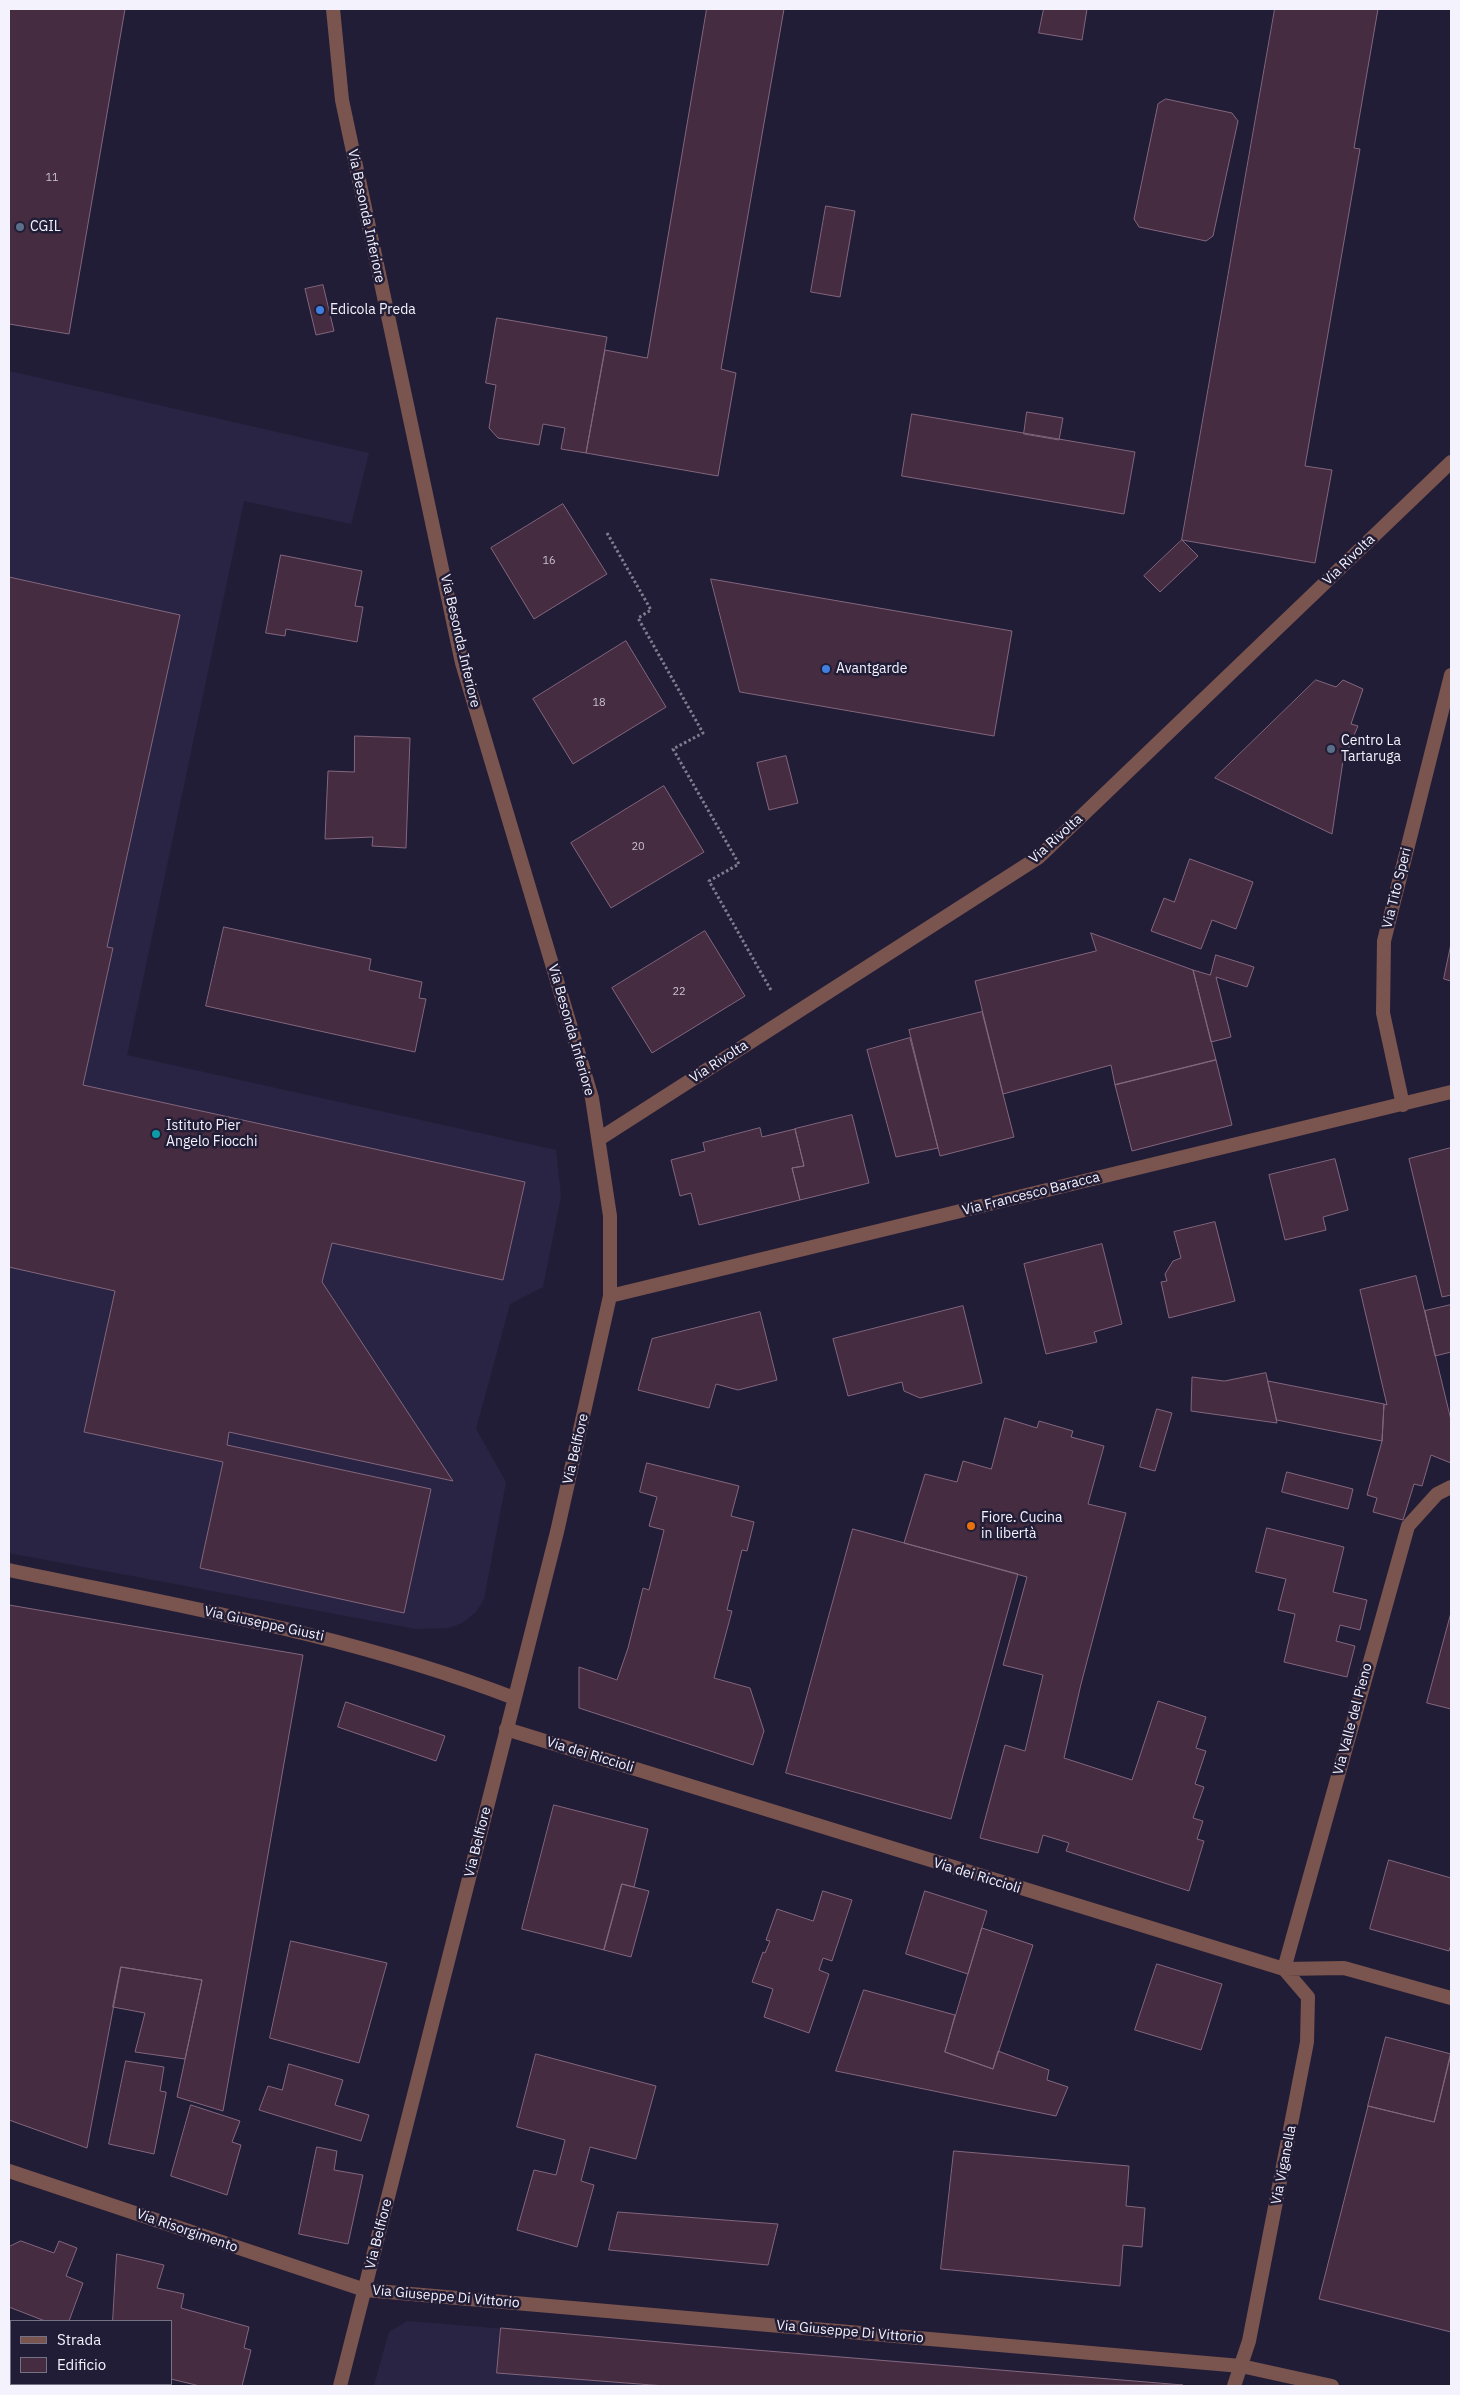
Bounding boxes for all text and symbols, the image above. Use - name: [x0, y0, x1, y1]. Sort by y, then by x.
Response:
- street label: Via Besonda Inferiore: [344, 148, 388, 284]
- house number: 11: [45, 171, 59, 185]
- place label: CGIL: [30, 219, 61, 235]
- marker: CGIL: [14, 221, 26, 233]
- place label: Edicola Preda: [330, 302, 416, 318]
- marker: Edicola Preda: [314, 304, 326, 316]
- street label: Via Rivolta: [1319, 531, 1379, 589]
- house number: 16: [542, 554, 556, 568]
- street label: Via Besonda Inferiore: [437, 573, 483, 709]
- place label: Avantgarde: [836, 661, 907, 677]
- marker: Avantgarde: [820, 663, 832, 675]
- house number: 18: [592, 696, 606, 710]
- place label: Centro La Tartaruga: [1341, 733, 1401, 766]
- marker: Centro La Tartaruga: [1325, 743, 1337, 755]
- street label: Via Rivolta: [1026, 811, 1086, 867]
- house number: 20: [631, 840, 645, 854]
- street label: Via Tito Speri: [1379, 846, 1415, 930]
- street label: Via Besonda Inferiore: [544, 962, 598, 1098]
- house number: 22: [672, 985, 686, 999]
- street label: Via Rivolta: [687, 1037, 751, 1087]
- place label: Istituto Pier Angelo Fiocchi: [166, 1118, 257, 1150]
- marker: Istituto Pier Angelo Fiocchi: [150, 1128, 162, 1140]
- street label: Via Francesco Baracca: [961, 1169, 1101, 1219]
- street label: Via Belfiore: [560, 1412, 592, 1486]
- place label: Fiore. Cucina in libertà: [981, 1510, 1062, 1542]
- marker: Fiore. Cucina in libertà: [965, 1520, 977, 1532]
- street label: Via Giuseppe Giusti: [203, 1603, 325, 1645]
- street label: Via Valle del Pieno: [1330, 1661, 1376, 1777]
- street label: Via dei Riccioli: [544, 1734, 636, 1776]
- street label: Via Belfiore: [461, 1805, 495, 1879]
- street label: Via dei Riccioli: [931, 1855, 1023, 1897]
- street label: Via Viganella: [1268, 2124, 1300, 2206]
- street label: Via Belfiore: [362, 2197, 396, 2271]
- street label: Via Risorgimento: [134, 2206, 240, 2256]
- street label: Via Giuseppe Di Vittorio: [372, 2282, 520, 2312]
- street label: Via Giuseppe Di Vittorio: [776, 2317, 924, 2347]
- legend: [10, 2320, 172, 2385]
- text: Strada: [57, 2330, 101, 2349]
- text: Edificio: [57, 2355, 106, 2374]

